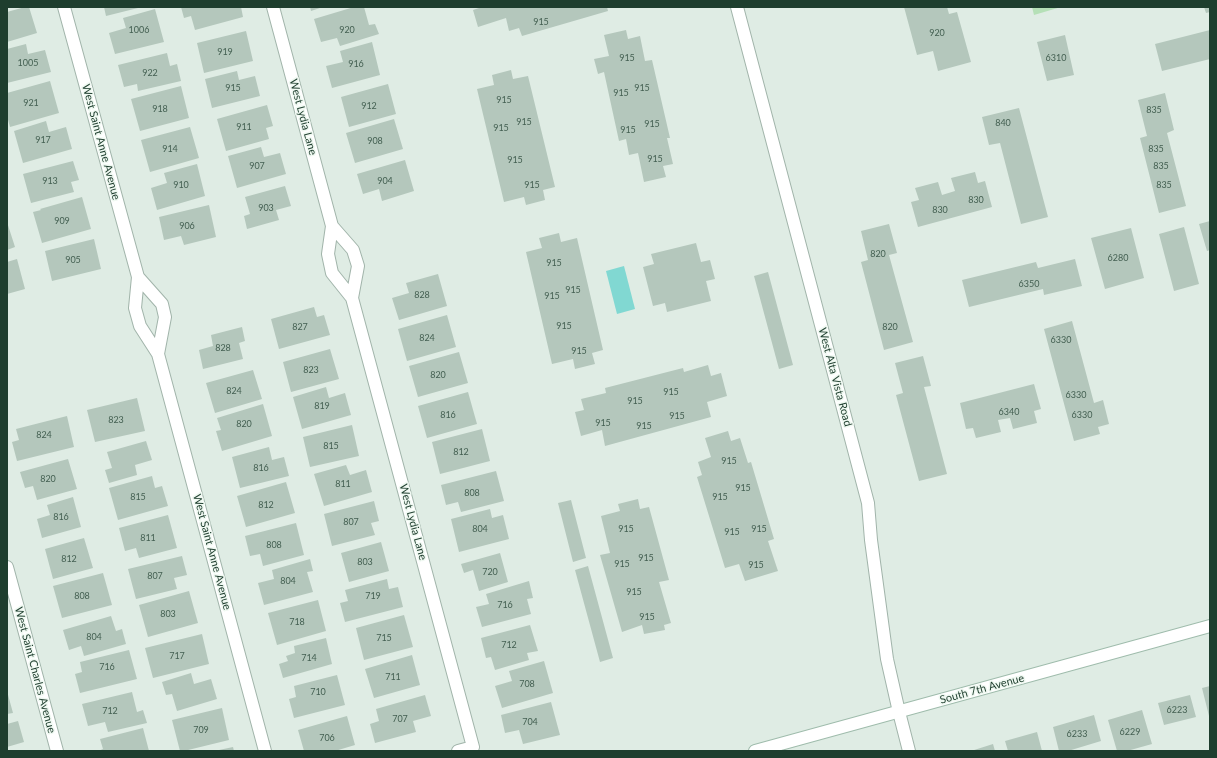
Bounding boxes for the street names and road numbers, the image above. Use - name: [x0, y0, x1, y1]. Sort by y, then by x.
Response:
- street label: West Lydia Lane: [286, 77, 320, 157]
- street label: West Saint Anne Avenue: [79, 83, 123, 201]
- street label: West Alta Vista Road: [815, 326, 855, 428]
- street label: West Lydia Lane: [396, 482, 430, 562]
- street label: West Saint Anne Avenue: [190, 493, 234, 611]
- street label: West Saint Charles Avenue: [12, 605, 58, 735]
- street label: South 7th Avenue: [938, 671, 1026, 707]

